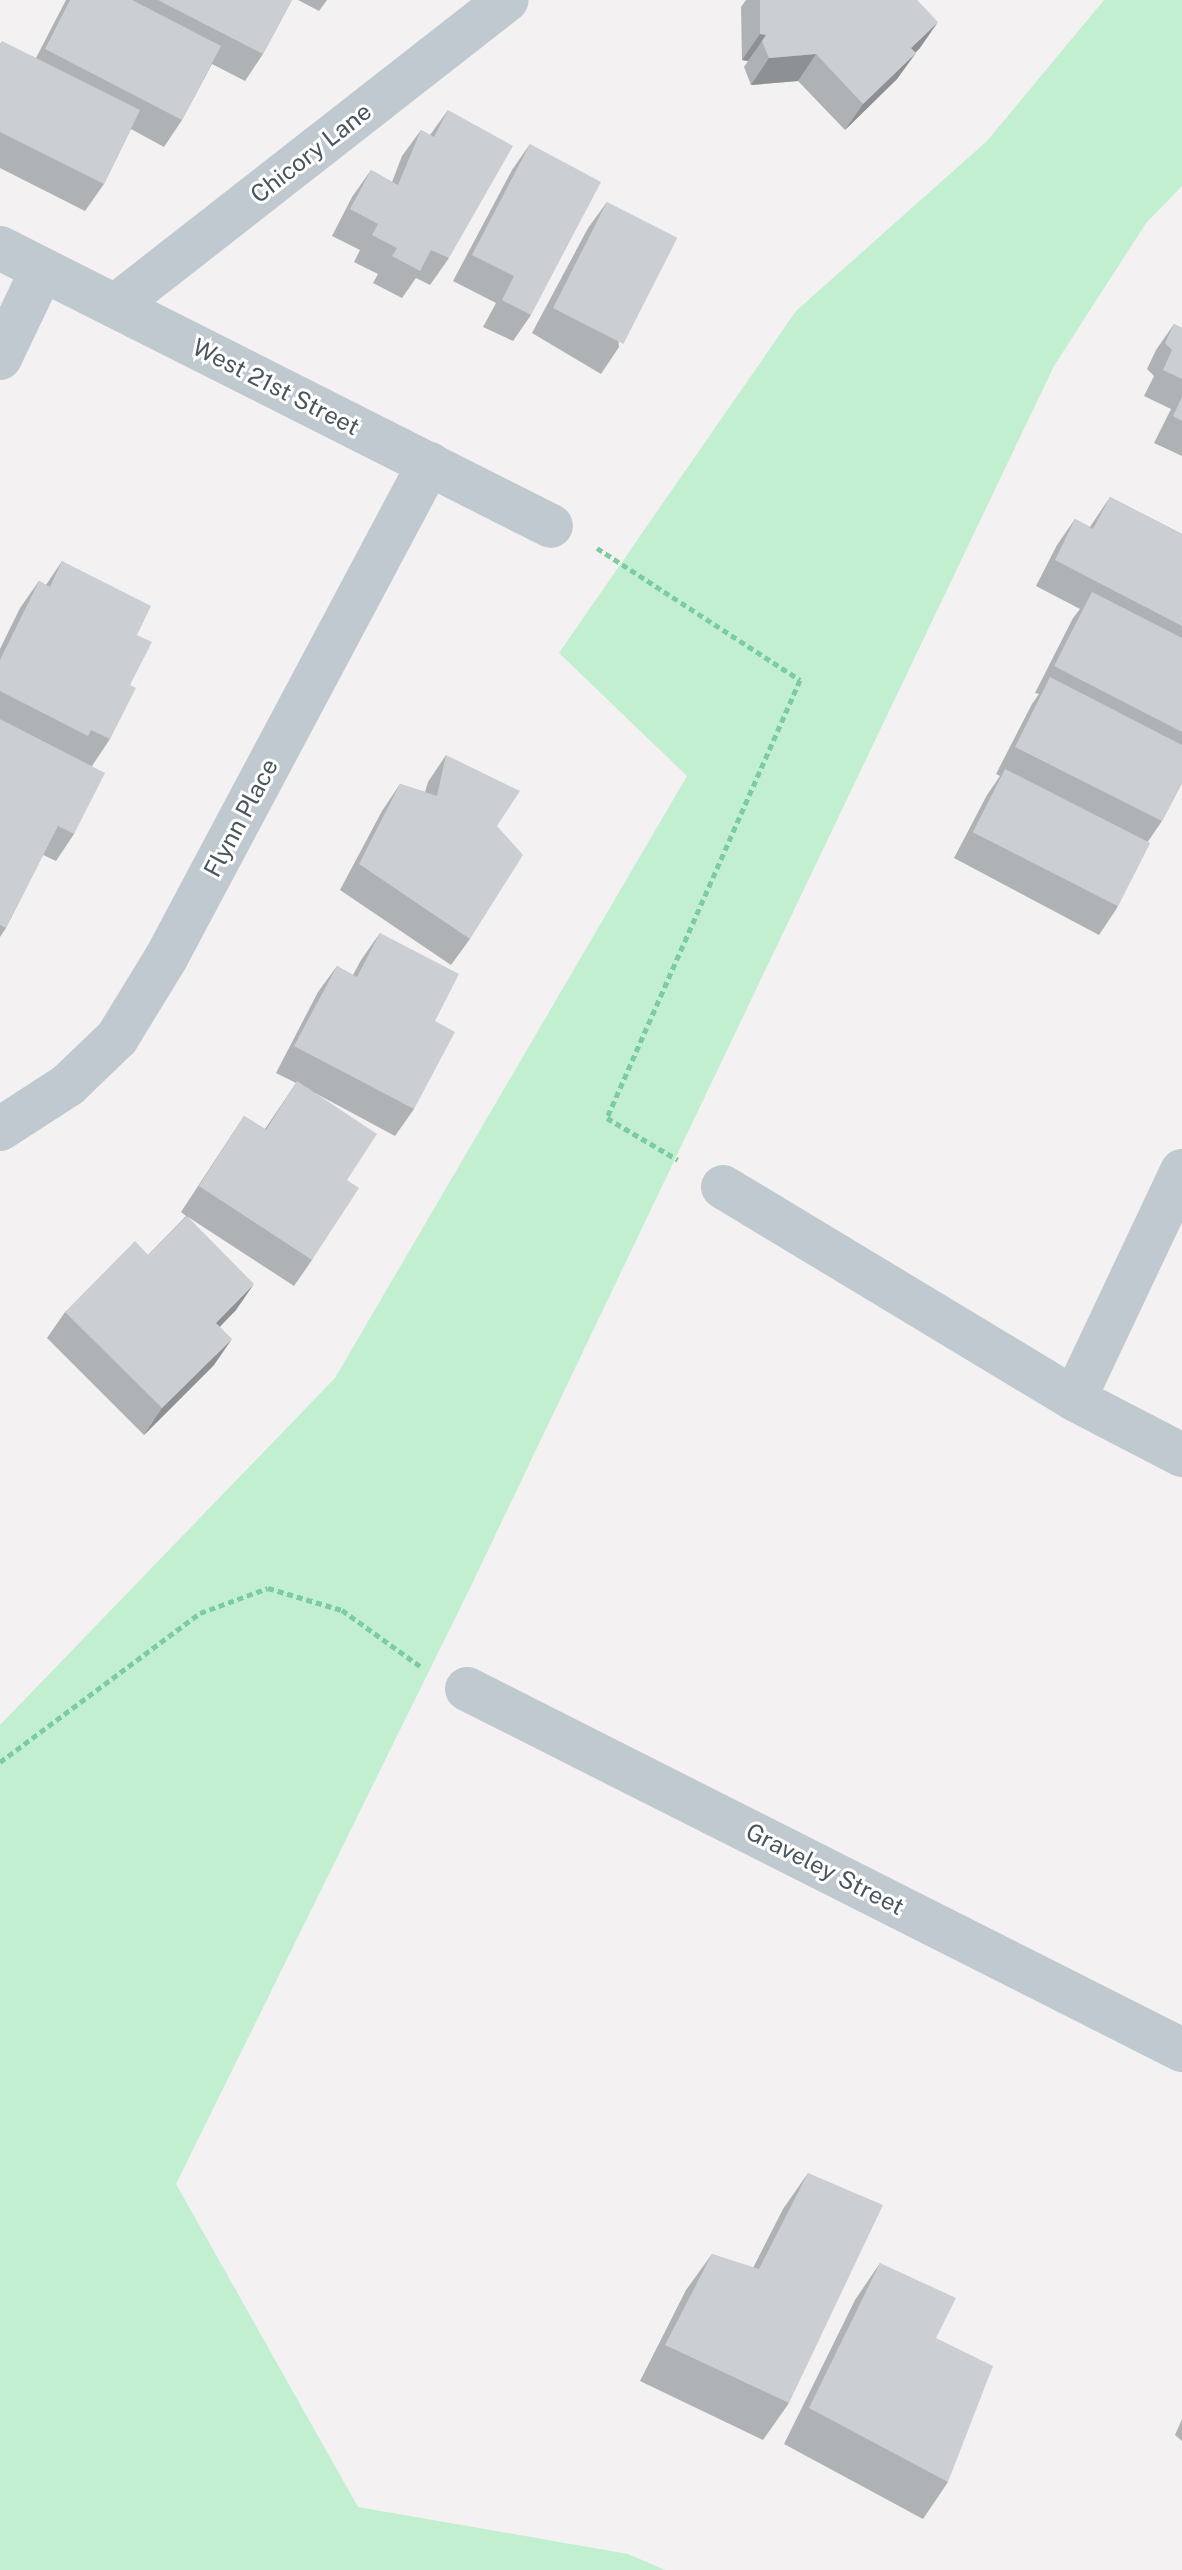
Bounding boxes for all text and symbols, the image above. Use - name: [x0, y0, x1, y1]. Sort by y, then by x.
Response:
- street label: Chicory Lane: [245, 97, 377, 209]
- street label: West 21st Street: [188, 333, 364, 441]
- street label: Flynn Place: [198, 754, 284, 882]
- street label: Graveley Street: [741, 1817, 909, 1921]

